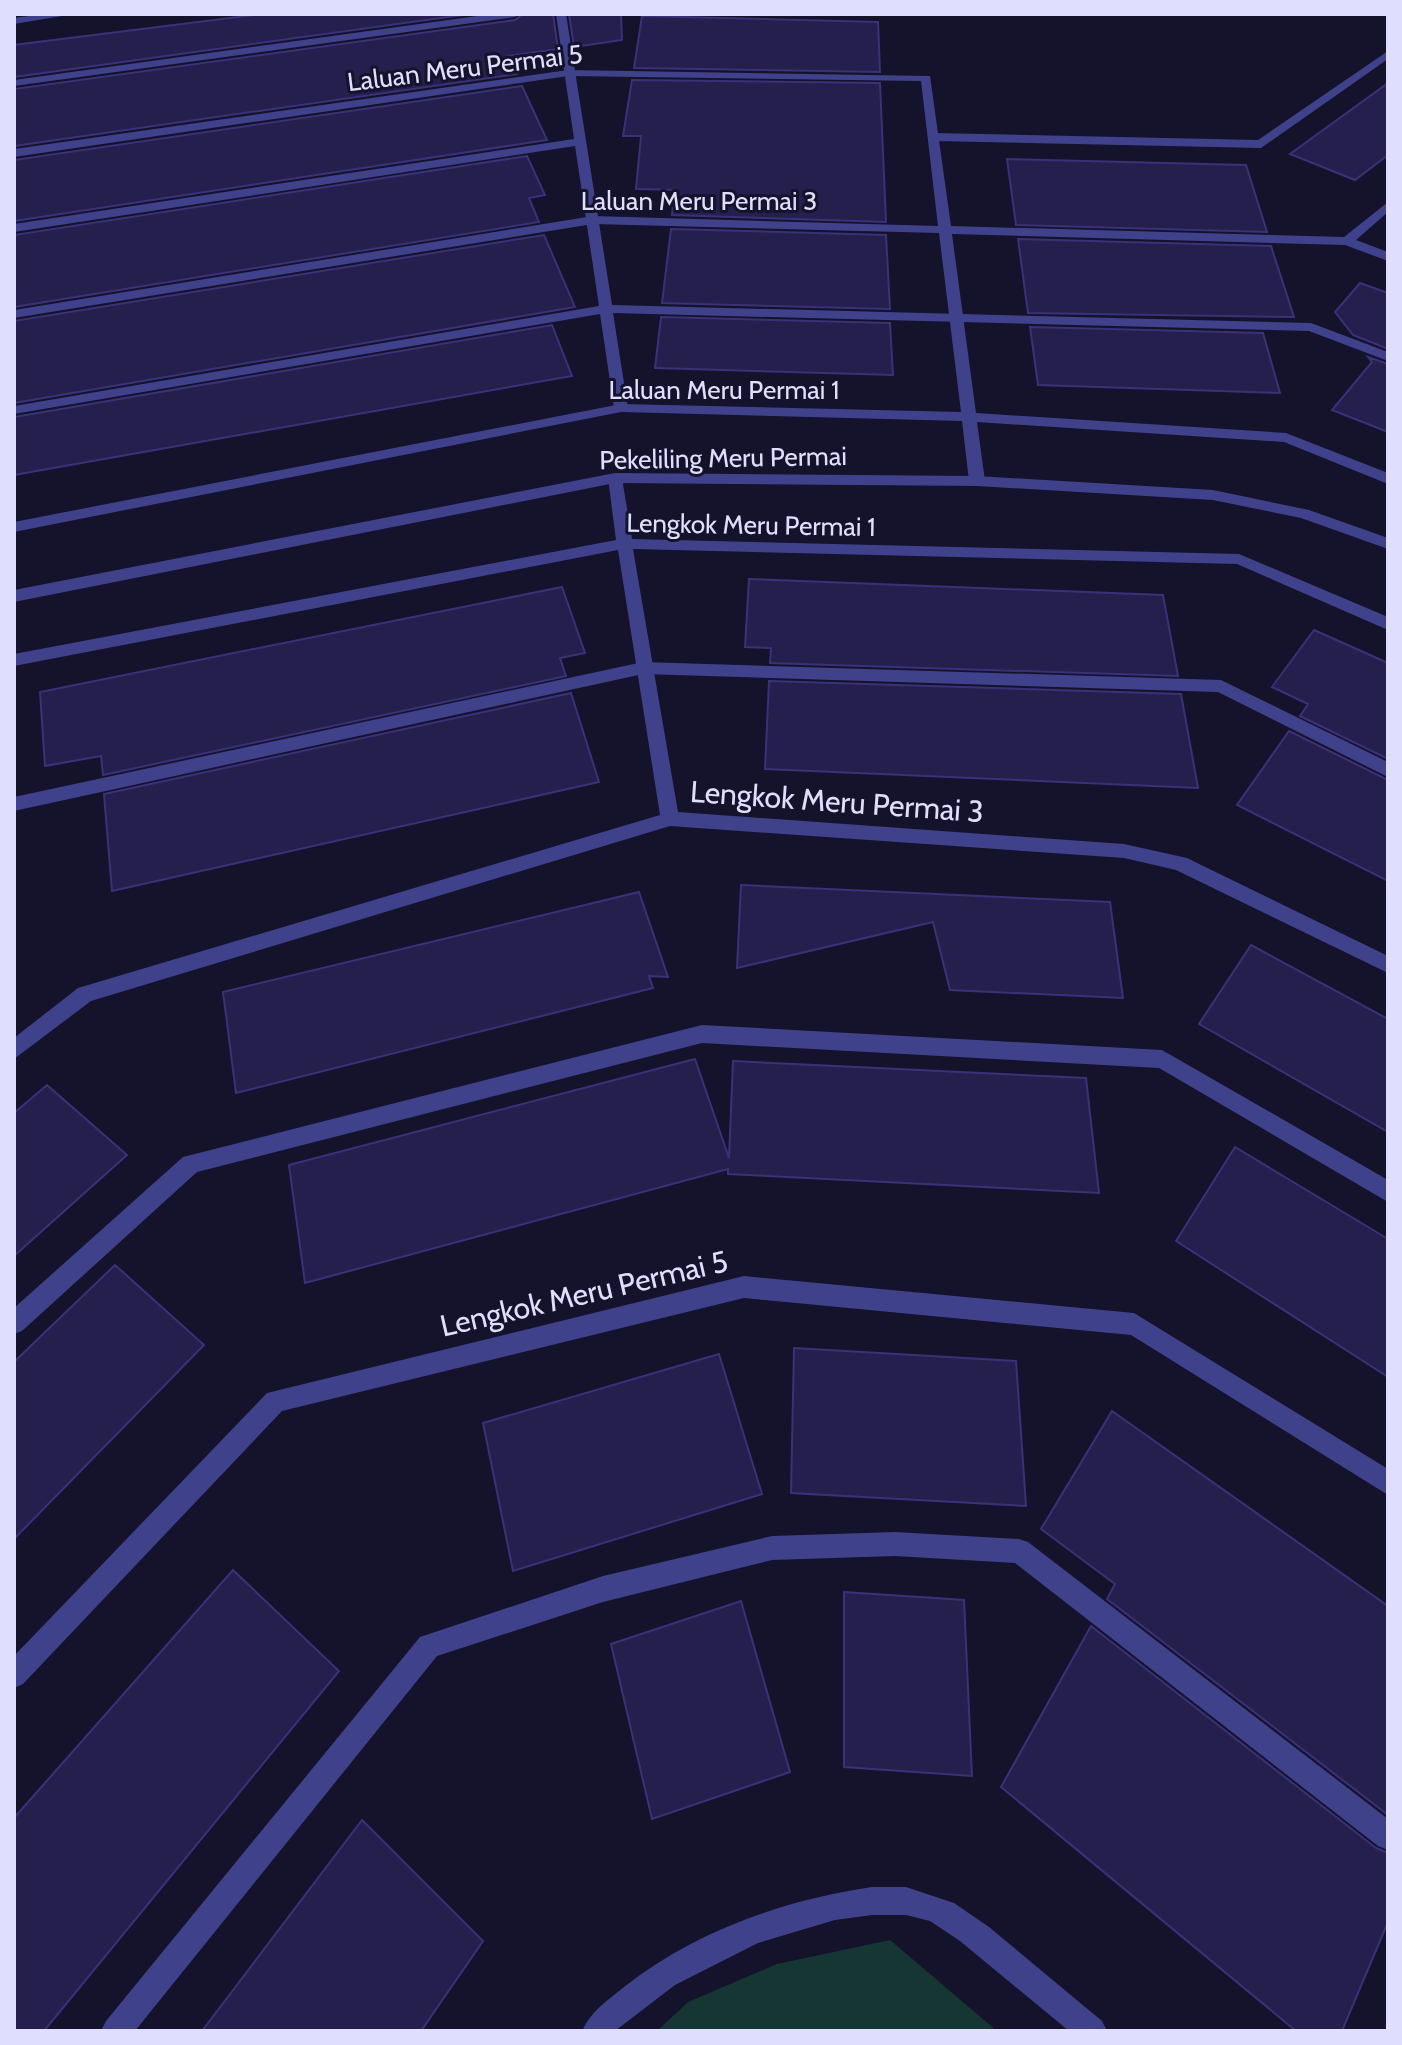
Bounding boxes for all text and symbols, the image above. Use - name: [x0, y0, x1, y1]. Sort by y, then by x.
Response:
- street label: Laluan Meru Permai 5: [346, 38, 584, 98]
- street label: Laluan Meru Permai 3: [581, 185, 817, 217]
- street label: Laluan Meru Permai 1: [608, 374, 840, 406]
- street label: Pekeliling Meru Permai: [599, 440, 847, 476]
- street label: Lengkok Meru Permai 1: [626, 507, 876, 543]
- street label: Lengkok Meru Permai 3: [689, 773, 985, 830]
- street label: Lengkok Meru Permai 5: [436, 1242, 731, 1345]

